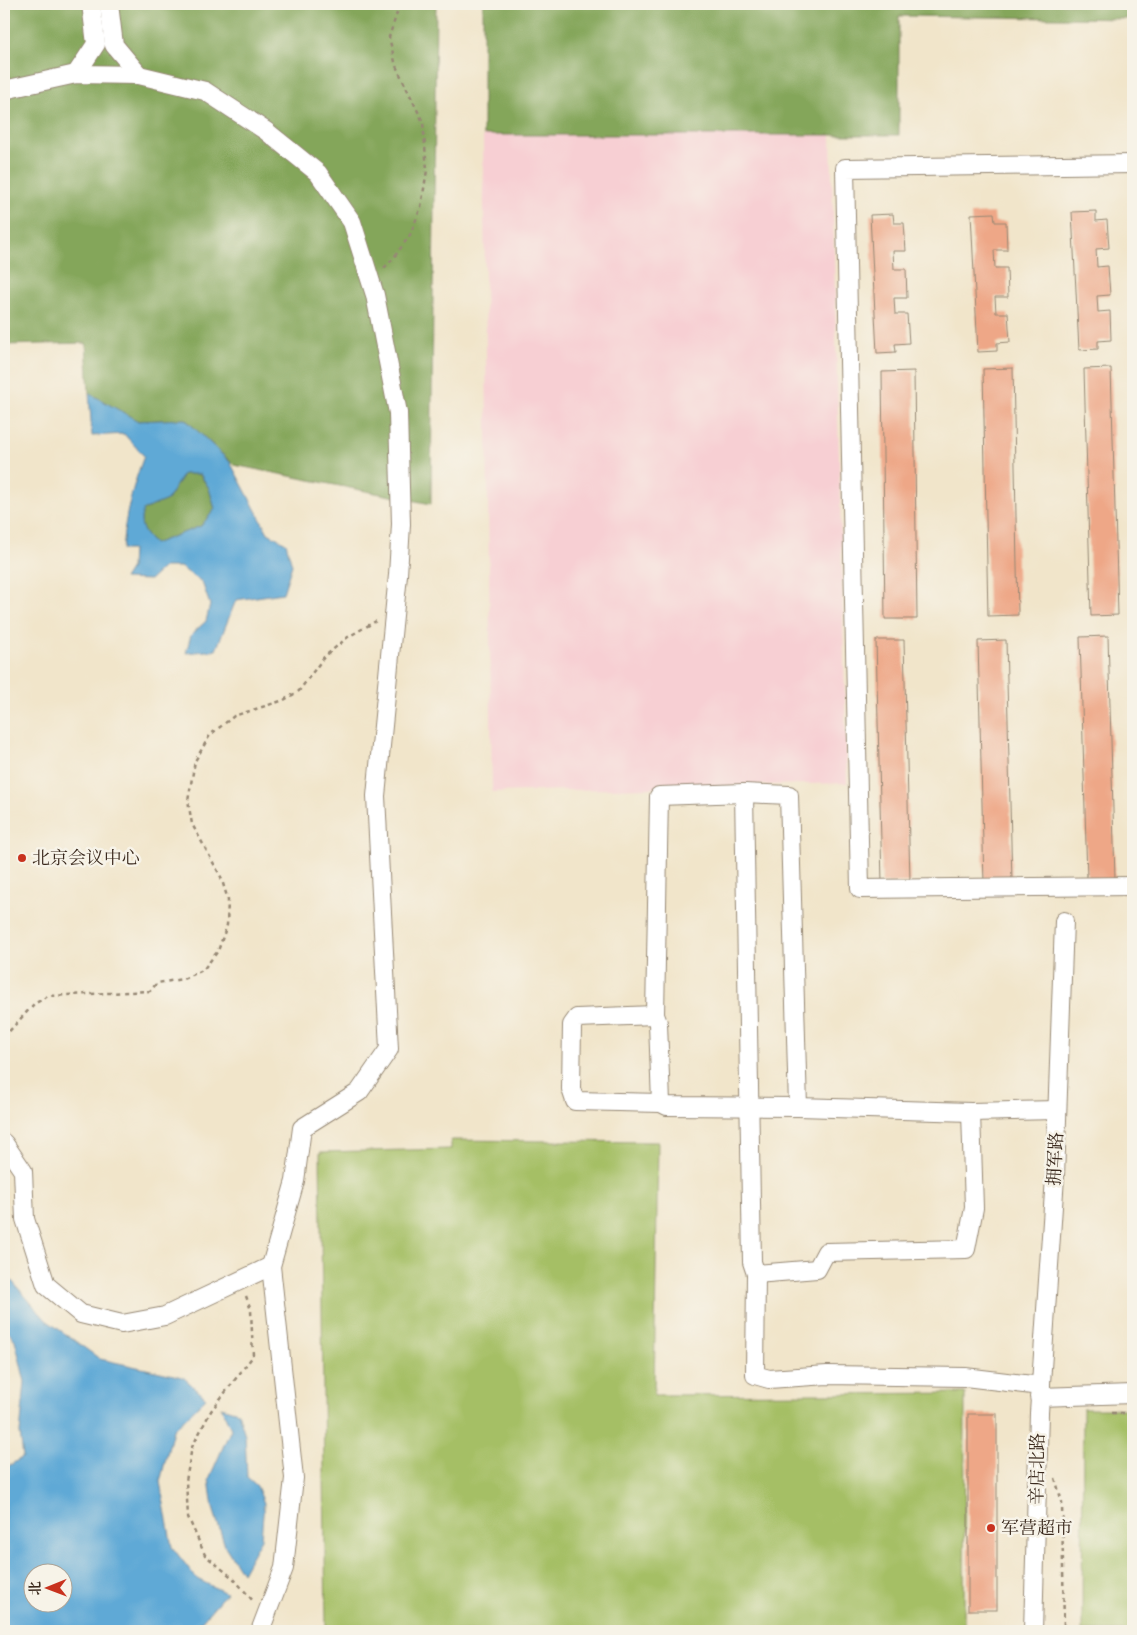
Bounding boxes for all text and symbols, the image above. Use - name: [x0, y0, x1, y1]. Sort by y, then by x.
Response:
- place label: 北京会议中心: [32, 848, 140, 870]
- marker: 北京会议中心: [16, 852, 28, 864]
- street label: 拥军路: [1044, 1132, 1068, 1187]
- street label: 辛店北路: [1026, 1433, 1050, 1505]
- place label: 军营超市: [1001, 1518, 1073, 1540]
- marker: 军营超市: [985, 1522, 997, 1534]
- north arrow: [22, 1562, 72, 1612]
- text: 北: [27, 1581, 45, 1595]

